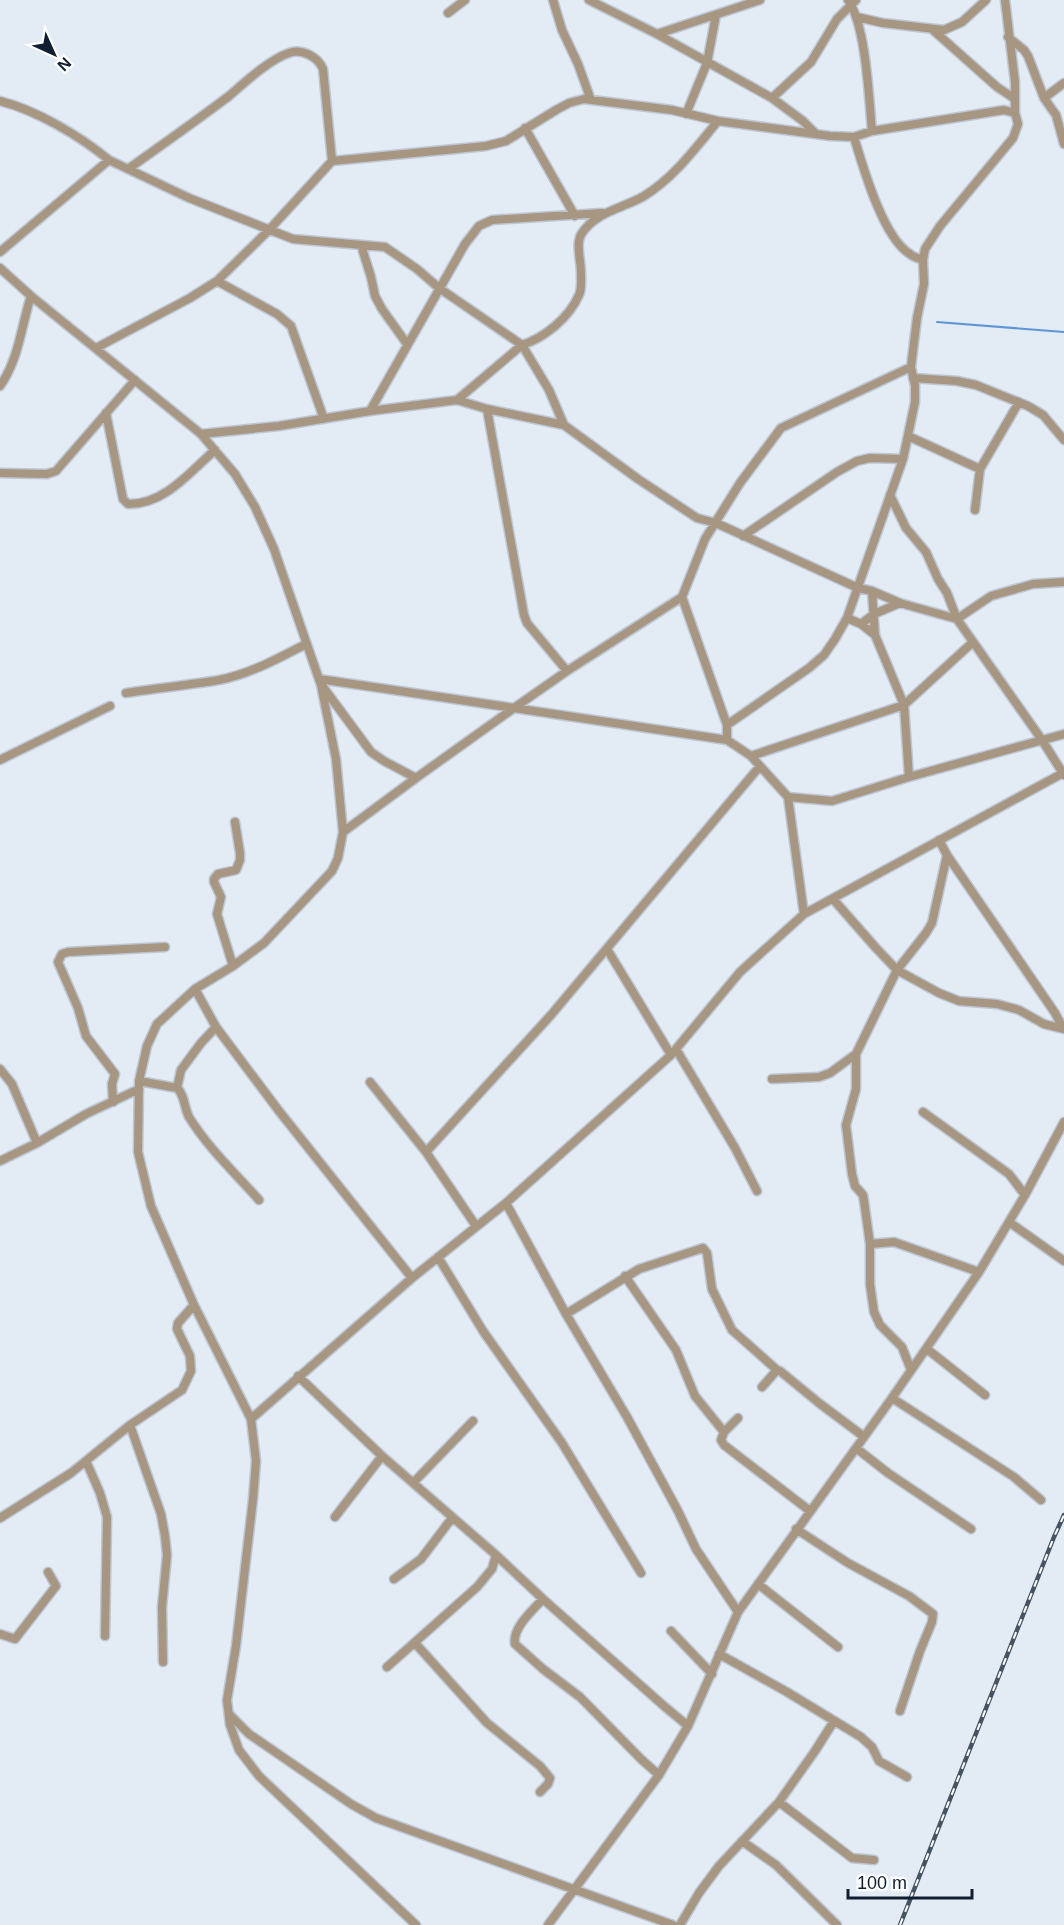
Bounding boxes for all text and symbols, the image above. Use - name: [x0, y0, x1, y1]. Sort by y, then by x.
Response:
- north arrow: [24, 24, 84, 84]
- text: N: [54, 54, 74, 74]
- scale bar: [848, 1862, 972, 1900]
- text: 100 m: [857, 1873, 907, 1893]

